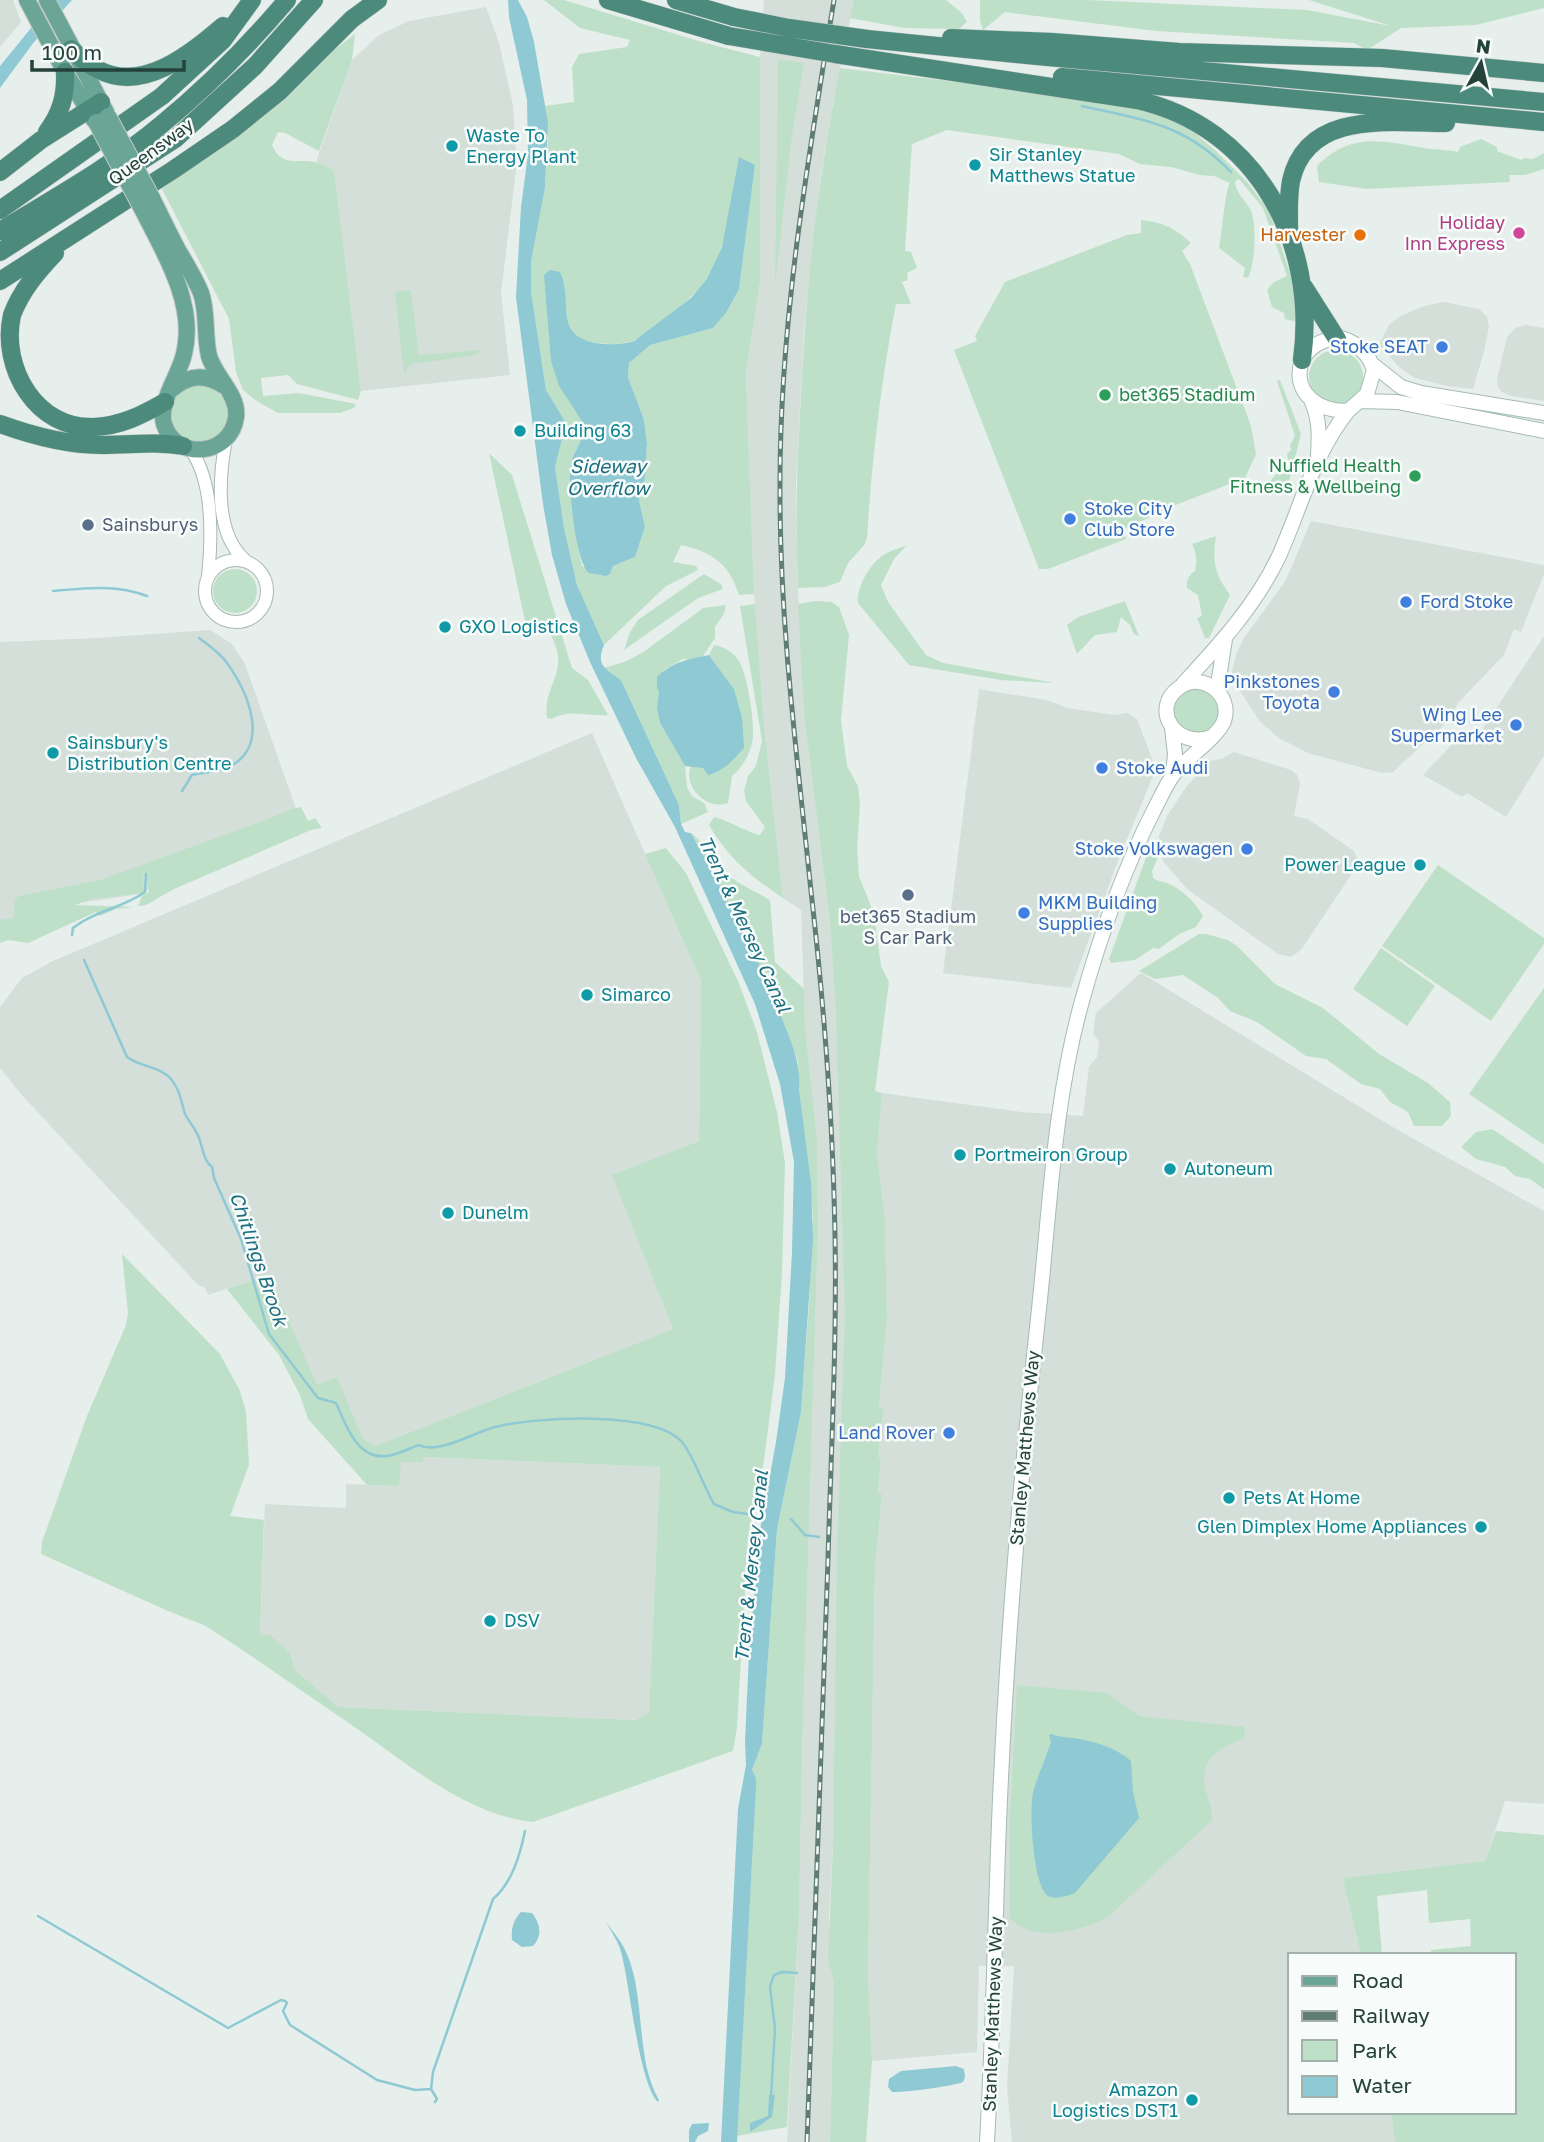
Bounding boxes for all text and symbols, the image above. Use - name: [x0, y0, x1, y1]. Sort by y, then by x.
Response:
- scale bar: [32, 28, 184, 72]
- north arrow: [1446, 28, 1516, 98]
- text: N: [1475, 33, 1492, 58]
- text: 100 m: [42, 39, 102, 65]
- street label: Queensway: [104, 113, 197, 189]
- place label: Waste To Energy Plant: [466, 124, 577, 167]
- marker: Waste To Energy Plant: [444, 138, 460, 154]
- place label: Sir Stanley Matthews Statue: [989, 143, 1136, 186]
- marker: Sir Stanley Matthews Statue: [967, 157, 983, 173]
- place label: Holiday Inn Express: [1404, 211, 1505, 254]
- place label: Harvester: [1260, 223, 1346, 245]
- marker: Holiday Inn Express: [1511, 225, 1527, 241]
- marker: Harvester: [1352, 227, 1368, 243]
- place label: Stoke SEAT: [1330, 335, 1428, 357]
- marker: Stoke SEAT: [1434, 339, 1450, 355]
- place label: bet365 Stadium: [1119, 383, 1255, 405]
- marker: bet365 Stadium: [1097, 387, 1113, 403]
- place label: Building 63: [534, 419, 631, 441]
- marker: Building 63: [512, 423, 528, 439]
- water label: Sideway Overflow: [567, 454, 652, 499]
- place label: Nuffield Health Fitness & Wellbeing: [1230, 454, 1401, 497]
- marker: Nuffield Health Fitness & Wellbeing: [1407, 468, 1423, 484]
- place label: Stoke City Club Store: [1084, 497, 1175, 540]
- marker: Stoke City Club Store: [1062, 511, 1078, 527]
- place label: Sainsburys: [102, 513, 198, 535]
- marker: Sainsburys: [80, 517, 96, 533]
- place label: Ford Stoke: [1420, 590, 1513, 612]
- marker: Ford Stoke: [1398, 594, 1414, 610]
- place label: GXO Logistics: [459, 615, 578, 637]
- marker: GXO Logistics: [437, 619, 453, 635]
- place label: Pinkstones Toyota: [1224, 670, 1320, 713]
- marker: Pinkstones Toyota: [1326, 684, 1342, 700]
- place label: Wing Lee Supermarket: [1390, 703, 1502, 746]
- marker: Wing Lee Supermarket: [1508, 717, 1524, 733]
- place label: Sainsbury's Distribution Centre: [67, 731, 231, 774]
- marker: Sainsbury's Distribution Centre: [45, 745, 61, 761]
- place label: Stoke Audi: [1116, 756, 1208, 778]
- marker: Stoke Audi: [1094, 760, 1110, 776]
- water label: Trent & Mersey Canal: [694, 832, 797, 1017]
- place label: Stoke Volkswagen: [1075, 837, 1233, 859]
- marker: Stoke Volkswagen: [1239, 841, 1255, 857]
- place label: Power League: [1284, 853, 1406, 875]
- marker: Power League: [1412, 857, 1428, 873]
- marker: bet365 Stadium S Car Park: [900, 887, 916, 903]
- place label: MKM Building Supplies: [1038, 891, 1157, 934]
- place label: bet365 Stadium S Car Park: [840, 905, 976, 948]
- marker: MKM Building Supplies: [1016, 905, 1032, 921]
- place label: Simarco: [601, 983, 671, 1005]
- marker: Simarco: [579, 987, 595, 1003]
- place label: Portmeiron Group: [974, 1143, 1128, 1165]
- marker: Portmeiron Group: [952, 1147, 968, 1163]
- place label: Autoneum: [1184, 1157, 1273, 1179]
- marker: Autoneum: [1162, 1161, 1178, 1177]
- water label: Chitlings Brook: [226, 1189, 294, 1331]
- place label: Dunelm: [462, 1201, 529, 1223]
- marker: Dunelm: [440, 1205, 456, 1221]
- street label: Stanley Matthews Way: [1005, 1349, 1044, 1546]
- place label: Land Rover: [838, 1421, 935, 1443]
- marker: Land Rover: [941, 1425, 957, 1441]
- water label: Trent & Mersey Canal: [729, 1468, 772, 1663]
- place label: Pets At Home: [1243, 1486, 1360, 1508]
- marker: Pets At Home: [1221, 1490, 1237, 1506]
- place label: Glen Dimplex Home Appliances: [1197, 1515, 1467, 1537]
- marker: Glen Dimplex Home Appliances: [1473, 1519, 1489, 1535]
- place label: DSV: [504, 1609, 540, 1631]
- marker: DSV: [482, 1613, 498, 1629]
- street label: Stanley Matthews Way: [978, 1916, 1006, 2112]
- legend: [1288, 1953, 1516, 2114]
- text: Road: [1352, 1967, 1403, 1993]
- text: Railway: [1352, 2002, 1430, 2028]
- text: Park: [1352, 2037, 1398, 2063]
- text: Water: [1352, 2072, 1412, 2098]
- place label: Amazon Logistics DST1: [1052, 2078, 1178, 2121]
- marker: Amazon Logistics DST1: [1184, 2092, 1200, 2108]

